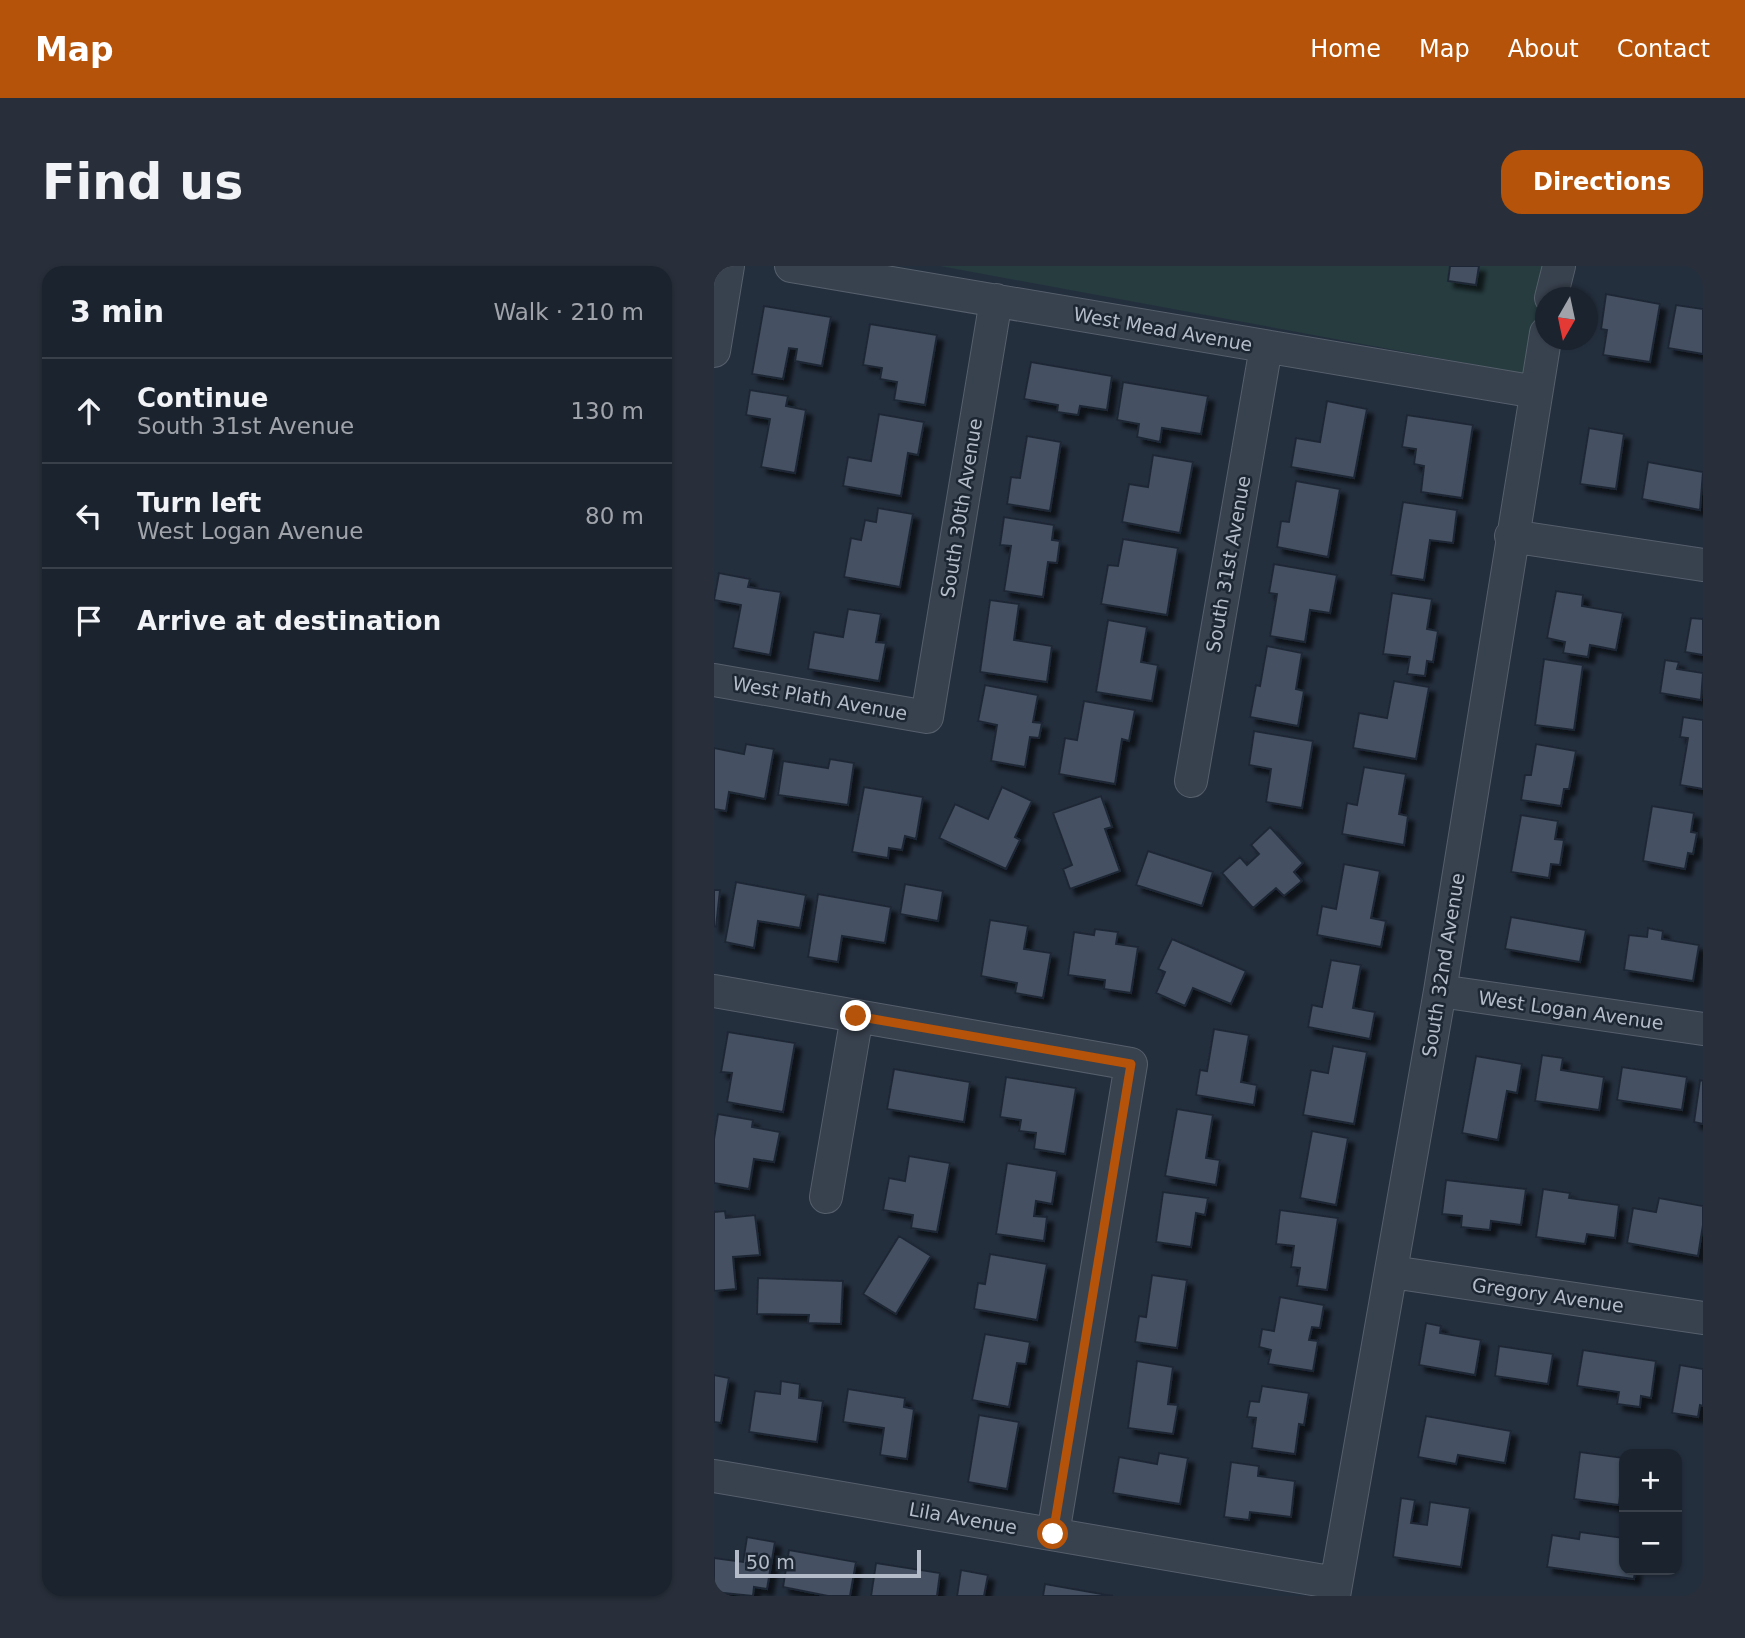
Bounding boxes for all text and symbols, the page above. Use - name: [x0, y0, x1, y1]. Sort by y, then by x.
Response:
- text: Map: [35, 30, 114, 69]
- text: Home: [1310, 35, 1381, 63]
- text: Map: [1419, 35, 1470, 63]
- text: About: [1508, 35, 1579, 63]
- text: Contact: [1617, 35, 1710, 63]
- button: Directions: [1501, 150, 1703, 214]
- text: Find us: [42, 154, 243, 211]
- north arrow: [1535, 287, 1598, 350]
- text: 3 min: [70, 294, 164, 329]
- text: Walk · 210 m: [493, 299, 644, 325]
- street label: West Mead Avenue: [1072, 302, 1254, 356]
- text: Continue: [137, 383, 268, 413]
- icon: ahead: [70, 392, 108, 430]
- text: 130 m: [570, 398, 644, 424]
- text: South 31st Avenue: [137, 413, 354, 439]
- street label: South 30th Avenue: [936, 417, 986, 599]
- street label: South 31st Avenue: [1202, 474, 1254, 654]
- text: Turn left: [137, 488, 261, 518]
- icon: left: [70, 497, 108, 535]
- text: 80 m: [585, 503, 644, 529]
- text: West Logan Avenue: [137, 518, 363, 544]
- icon: arrive: [70, 602, 108, 640]
- text: Arrive at destination: [137, 606, 441, 636]
- street label: West Plath Avenue: [731, 672, 909, 724]
- street label: South 32nd Avenue: [1418, 871, 1468, 1059]
- street label: West Logan Avenue: [1477, 986, 1665, 1034]
- route end: [840, 1000, 871, 1031]
- street label: Gregory Avenue: [1471, 1273, 1625, 1317]
- map controls: [1619, 1449, 1682, 1575]
- button: +: [1619, 1449, 1682, 1512]
- street label: Lila Avenue: [907, 1498, 1019, 1538]
- button: −: [1619, 1512, 1682, 1575]
- route start: [1037, 1518, 1068, 1549]
- scale bar: [735, 1547, 920, 1579]
- text: 50 m: [746, 1551, 795, 1573]

